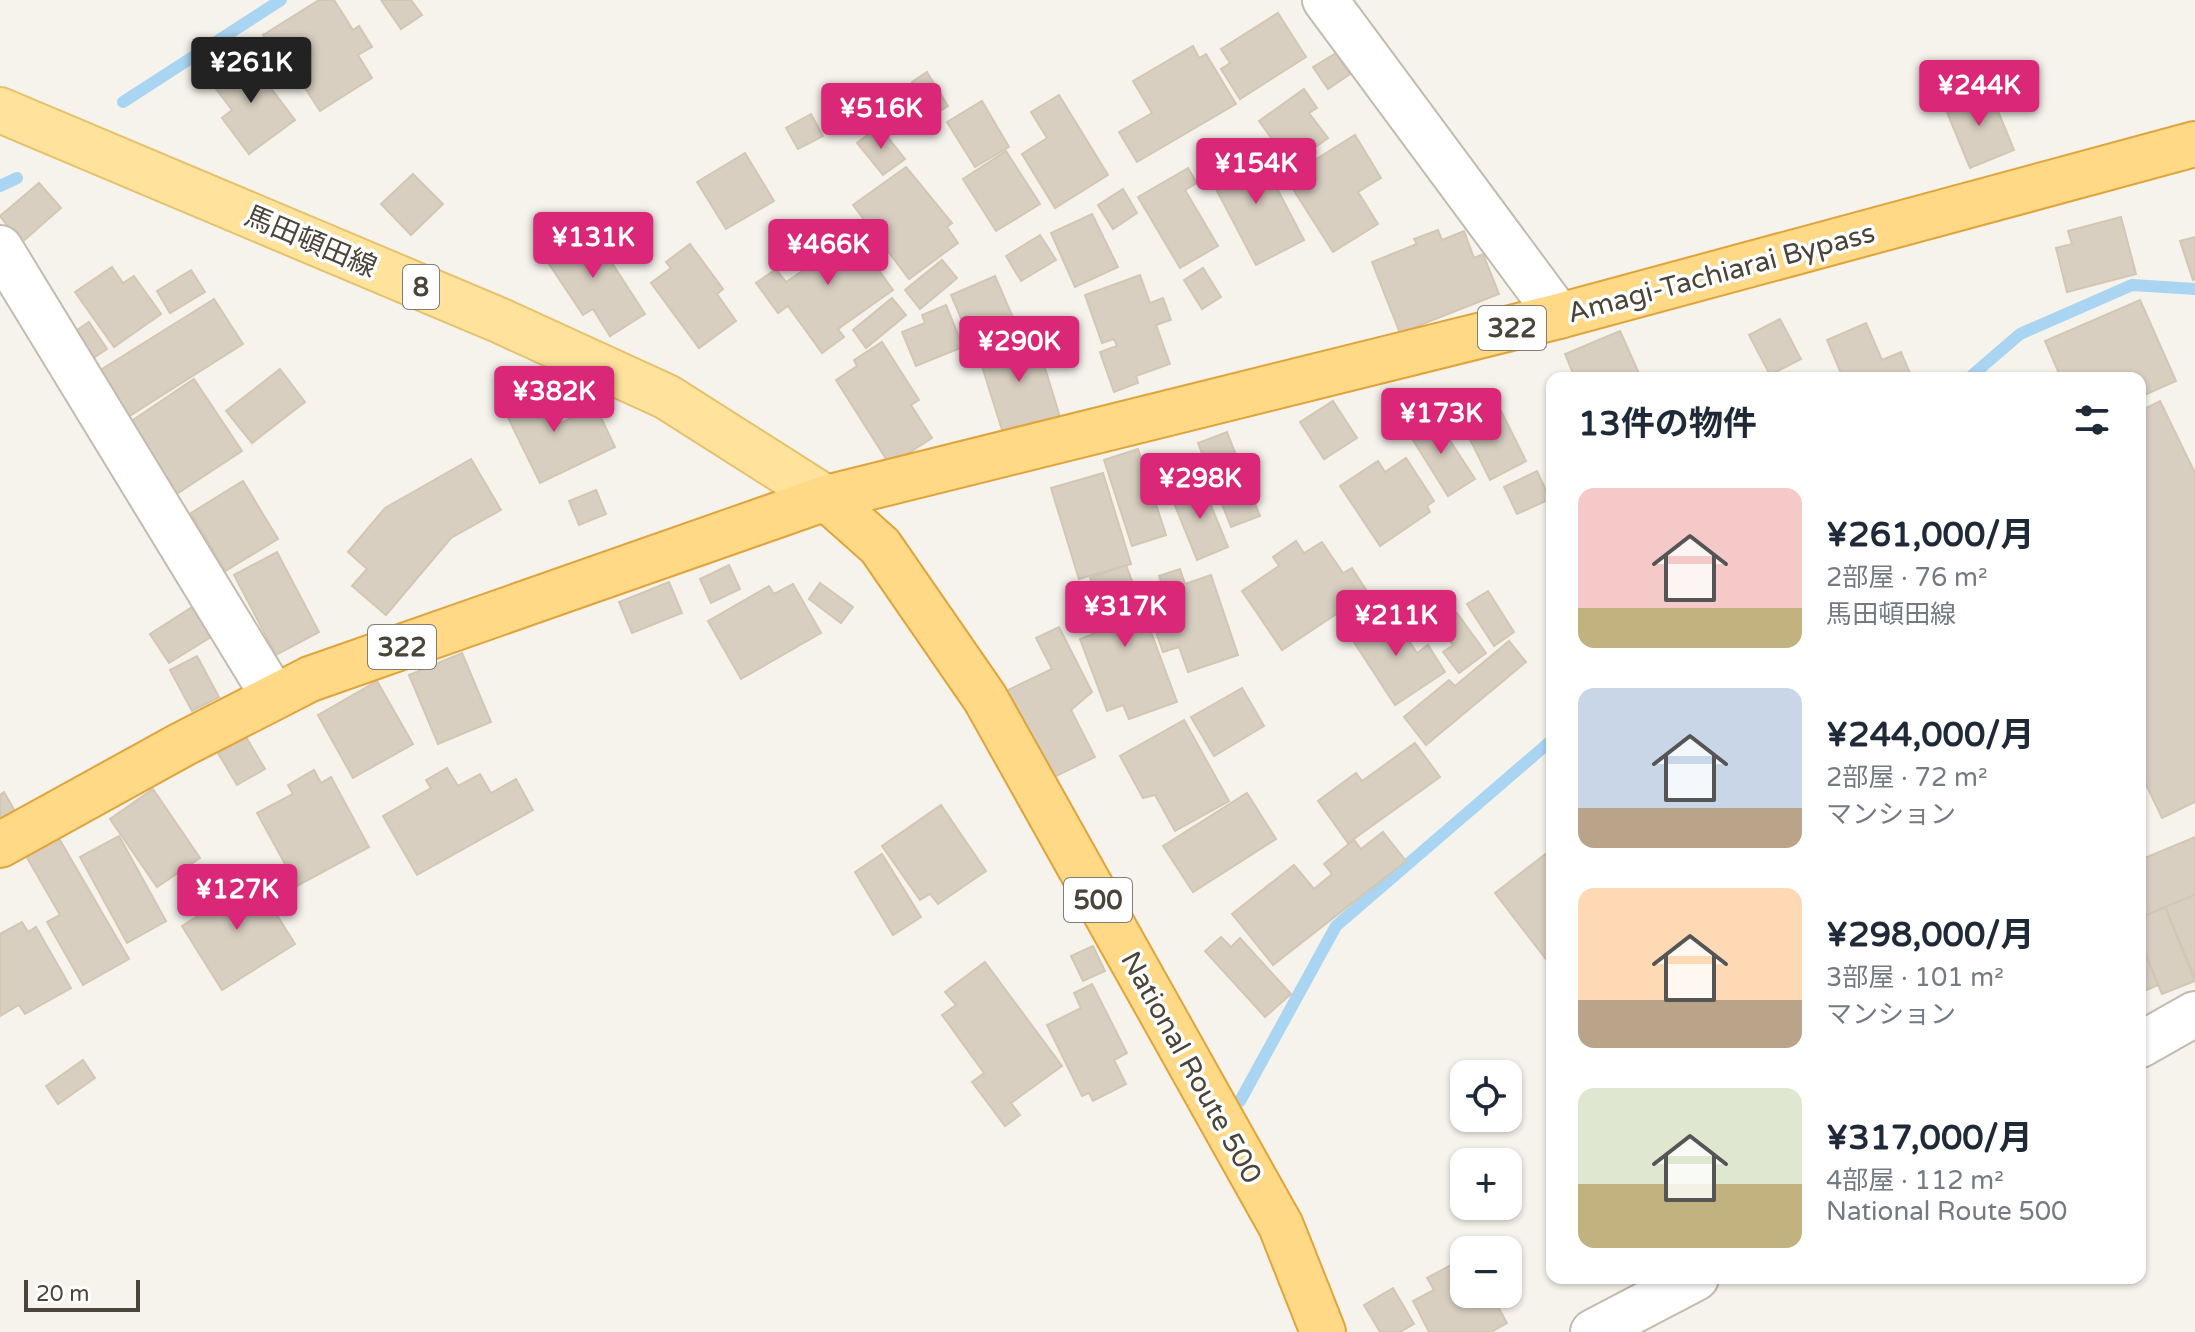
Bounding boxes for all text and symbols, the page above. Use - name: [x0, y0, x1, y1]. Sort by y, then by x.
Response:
- pin: ¥261K: [195, 37, 307, 105]
- text: ¥261K: [209, 47, 293, 78]
- pin: ¥244K: [1923, 60, 2035, 128]
- text: ¥244K: [1937, 70, 2021, 101]
- pin: ¥516K: [825, 83, 937, 151]
- text: ¥516K: [839, 93, 923, 124]
- pin: ¥154K: [1200, 138, 1312, 206]
- text: ¥154K: [1214, 148, 1298, 179]
- street label: 馬田頓田線: [240, 199, 382, 285]
- pin: ¥131K: [537, 212, 649, 280]
- street label: Amagi-Tachiarai Bypass: [1564, 216, 1879, 330]
- pin: ¥466K: [772, 219, 884, 287]
- text: ¥131K: [551, 222, 635, 253]
- text: ¥466K: [786, 229, 870, 260]
- road number: 8: [403, 265, 439, 309]
- road number: 322: [1478, 306, 1546, 350]
- pin: ¥290K: [963, 316, 1075, 384]
- text: ¥290K: [977, 326, 1061, 357]
- pin: ¥382K: [498, 366, 610, 434]
- text: ¥382K: [512, 376, 596, 407]
- pin: ¥173K: [1385, 388, 1497, 456]
- text: ¥173K: [1399, 398, 1483, 429]
- icon: filters: [2070, 398, 2114, 442]
- text: 13件の物件: [1578, 404, 1757, 445]
- pin: ¥298K: [1144, 453, 1256, 521]
- text: ¥298K: [1158, 463, 1242, 494]
- text: ¥261,000/月: [1826, 515, 2034, 556]
- icon: home: [1642, 520, 1738, 616]
- text: 2部屋 · 76 m²: [1826, 562, 1988, 593]
- pin: ¥317K: [1069, 581, 1181, 649]
- pin: ¥211K: [1340, 590, 1452, 658]
- text: ¥317K: [1083, 591, 1167, 622]
- text: 馬田頓田線: [1826, 599, 1956, 630]
- text: ¥211K: [1354, 600, 1438, 631]
- road number: 322: [368, 625, 436, 669]
- text: ¥244,000/月: [1826, 715, 2034, 756]
- icon: home: [1642, 720, 1738, 816]
- text: 2部屋 · 72 m²: [1826, 762, 1988, 793]
- text: マンション: [1826, 799, 1956, 830]
- pin: ¥127K: [181, 864, 293, 932]
- text: ¥127K: [195, 874, 279, 905]
- road number: 500: [1064, 878, 1132, 922]
- text: ¥298,000/月: [1826, 915, 2034, 956]
- icon: home: [1642, 920, 1738, 1016]
- street label: National Route 500: [1113, 946, 1269, 1189]
- text: 3部屋 · 101 m²: [1826, 962, 2004, 993]
- text: マンション: [1826, 999, 1956, 1030]
- map controls: [1450, 1060, 1522, 1308]
- button: locate: [1450, 1060, 1522, 1132]
- text: ¥317,000/月: [1826, 1118, 2033, 1159]
- icon: home: [1642, 1120, 1738, 1216]
- button: +: [1450, 1148, 1522, 1220]
- text: 4部屋 · 112 m²: [1826, 1165, 2004, 1196]
- text: National Route 500: [1826, 1196, 2067, 1227]
- button: −: [1450, 1236, 1522, 1308]
- scale bar: [24, 1276, 140, 1312]
- text: 20 m: [36, 1281, 90, 1307]

